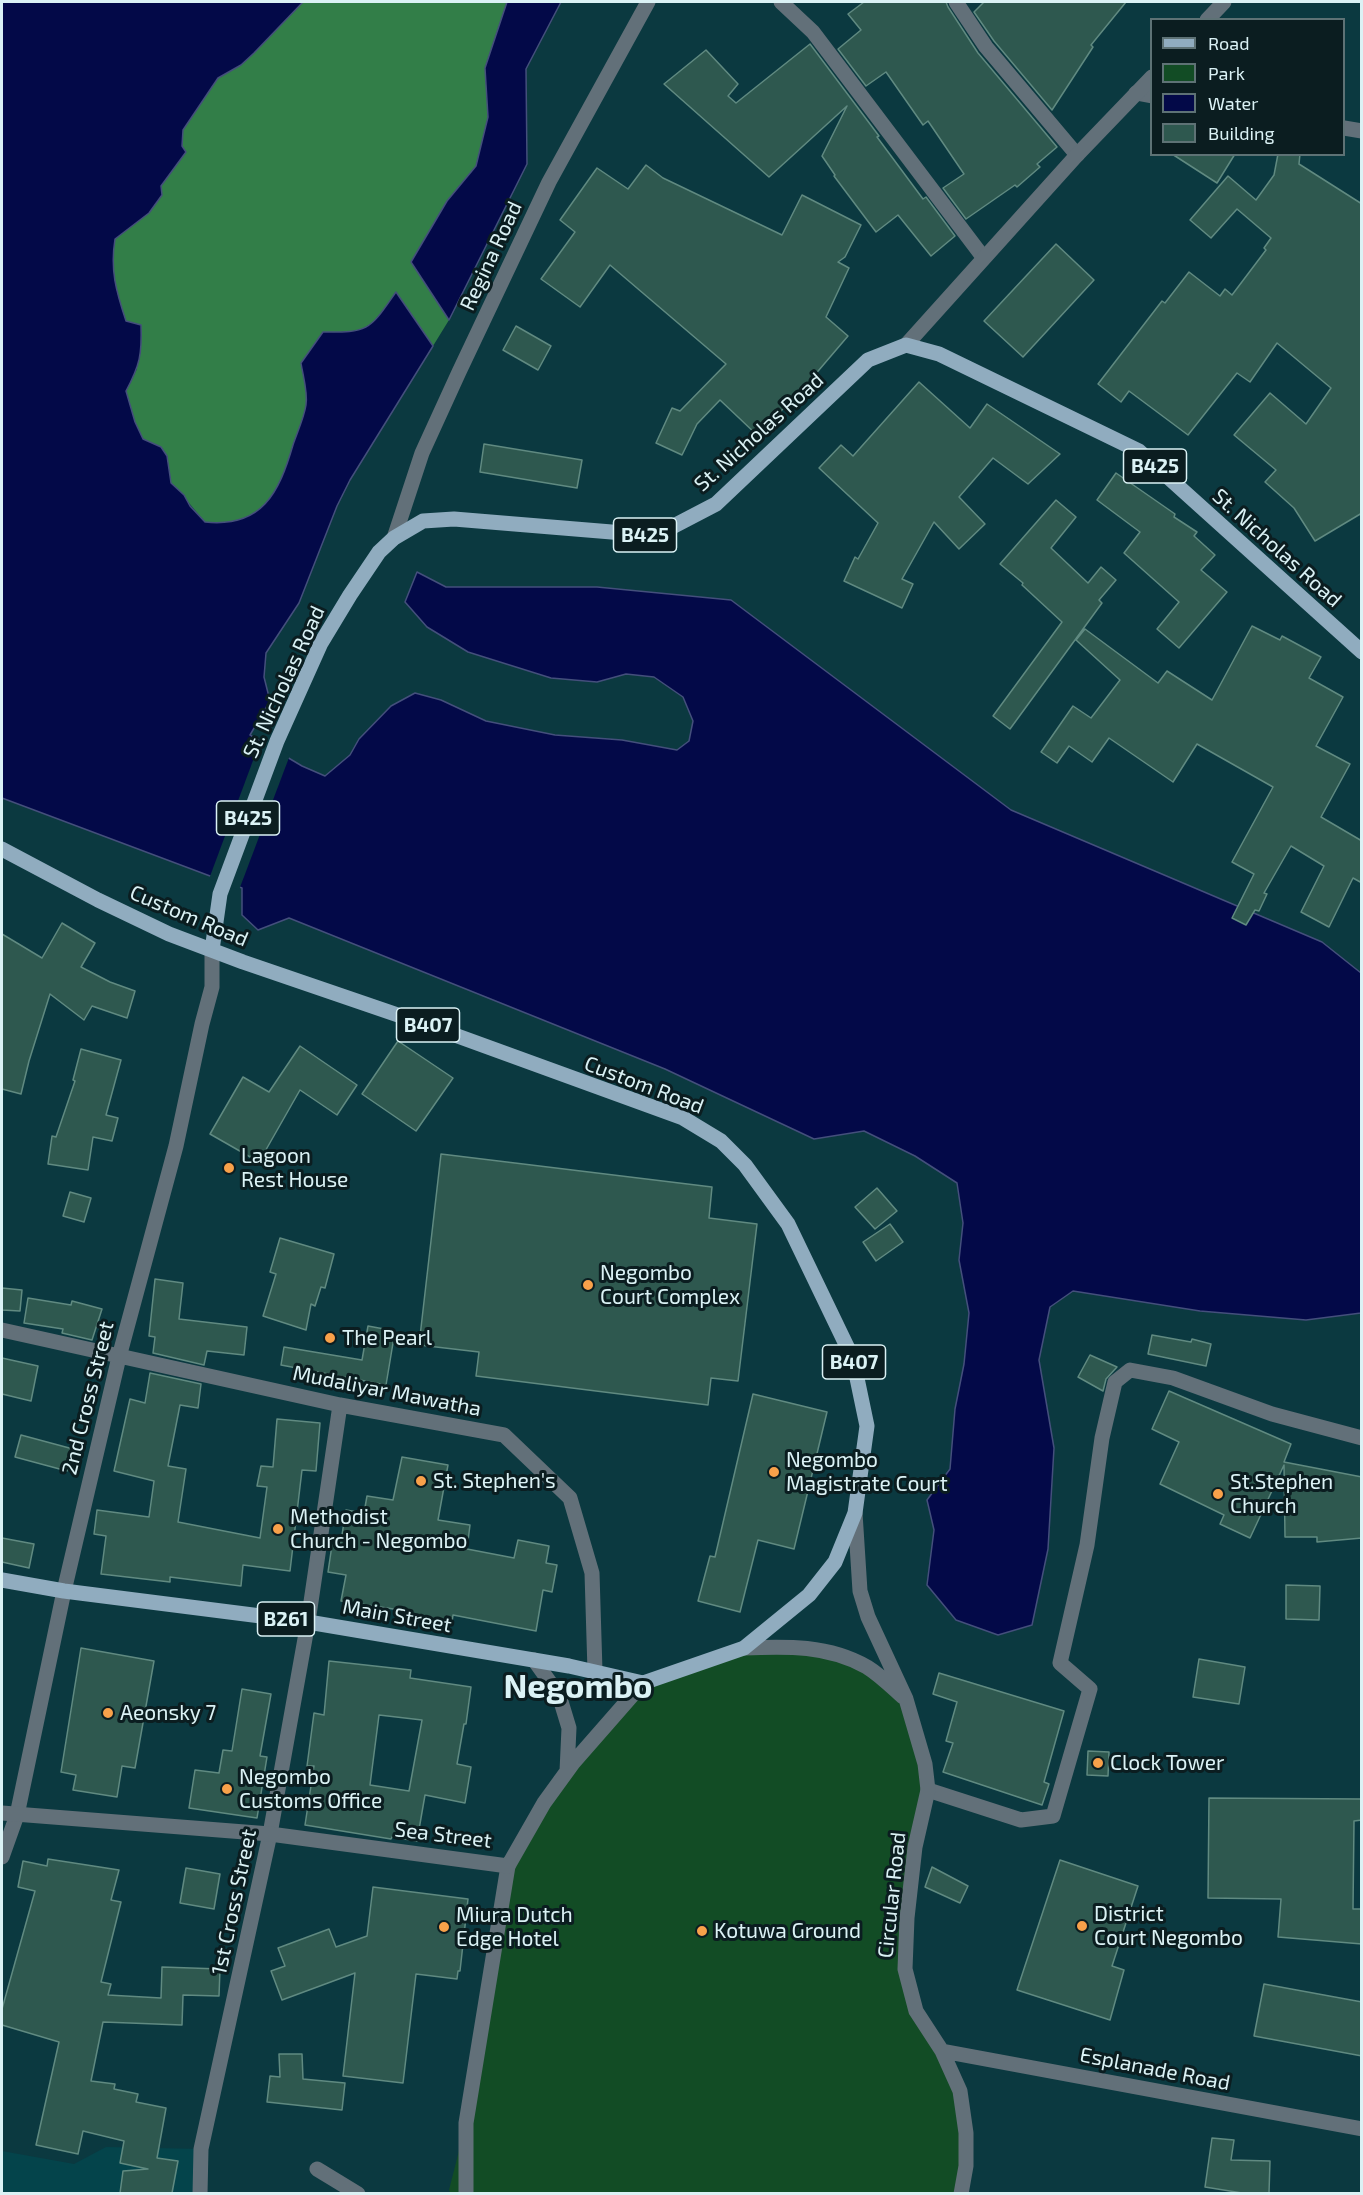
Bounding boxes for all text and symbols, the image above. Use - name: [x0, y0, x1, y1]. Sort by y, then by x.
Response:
- legend: [1150, 18, 1345, 156]
- text: Road: [1208, 32, 1249, 54]
- text: Park: [1208, 62, 1245, 84]
- text: Water: [1208, 92, 1258, 114]
- text: Building: [1208, 122, 1275, 144]
- street label: Regina Road: [455, 197, 527, 315]
- street label: St. Nicholas Road: [689, 367, 829, 497]
- road number: B425: [1124, 449, 1186, 483]
- street label: St. Nicholas Road: [1207, 483, 1347, 613]
- road number: B425: [614, 518, 676, 552]
- street label: St. Nicholas Road: [238, 602, 330, 762]
- road number: B425: [216, 801, 280, 835]
- street label: Custom Road: [126, 880, 252, 952]
- road number: B407: [396, 1008, 460, 1042]
- street label: Custom Road: [581, 1051, 707, 1119]
- place label: Lagoon Rest House: [241, 1143, 348, 1193]
- marker: Lagoon Rest House: [222, 1161, 236, 1175]
- place label: Negombo Court Complex: [600, 1260, 740, 1310]
- marker: Negombo Court Complex: [581, 1278, 595, 1292]
- street label: 2nd Cross Street: [57, 1319, 119, 1477]
- place label: The Pearl: [342, 1325, 432, 1351]
- marker: The Pearl: [323, 1331, 337, 1345]
- road number: B407: [822, 1345, 886, 1379]
- street label: Mudaliyar Mawatha: [291, 1360, 483, 1422]
- place label: Negombo Magistrate Court: [786, 1447, 948, 1497]
- marker: Negombo Magistrate Court: [767, 1465, 781, 1479]
- place label: St. Stephen's: [433, 1468, 556, 1494]
- place label: St.Stephen Church: [1230, 1469, 1333, 1519]
- marker: St. Stephen's: [414, 1474, 428, 1488]
- marker: St.Stephen Church: [1211, 1487, 1225, 1501]
- place label: Methodist Church - Negombo: [290, 1504, 467, 1554]
- marker: Methodist Church - Negombo: [271, 1522, 285, 1536]
- street label: Main Street: [340, 1594, 454, 1638]
- road number: B261: [258, 1602, 314, 1636]
- district label: Negombo: [503, 1667, 653, 1707]
- place label: Aeonsky 7: [120, 1700, 216, 1726]
- marker: Aeonsky 7: [101, 1706, 115, 1720]
- place label: Clock Tower: [1110, 1750, 1224, 1776]
- marker: Clock Tower: [1091, 1756, 1105, 1770]
- place label: Negombo Customs Office: [239, 1764, 382, 1814]
- marker: Negombo Customs Office: [220, 1782, 234, 1796]
- street label: Sea Street: [393, 1817, 493, 1853]
- street label: 1st Cross Street: [206, 1827, 262, 1977]
- street label: Circular Road: [873, 1831, 911, 1959]
- place label: District Court Negombo: [1094, 1901, 1243, 1951]
- place label: Miura Dutch Edge Hotel: [456, 1902, 573, 1952]
- place label: Kotuwa Ground: [714, 1918, 861, 1944]
- marker: District Court Negombo: [1075, 1919, 1089, 1933]
- marker: Miura Dutch Edge Hotel: [437, 1920, 451, 1934]
- marker: Kotuwa Ground: [695, 1924, 709, 1938]
- street label: Esplanade Road: [1078, 2042, 1232, 2096]

